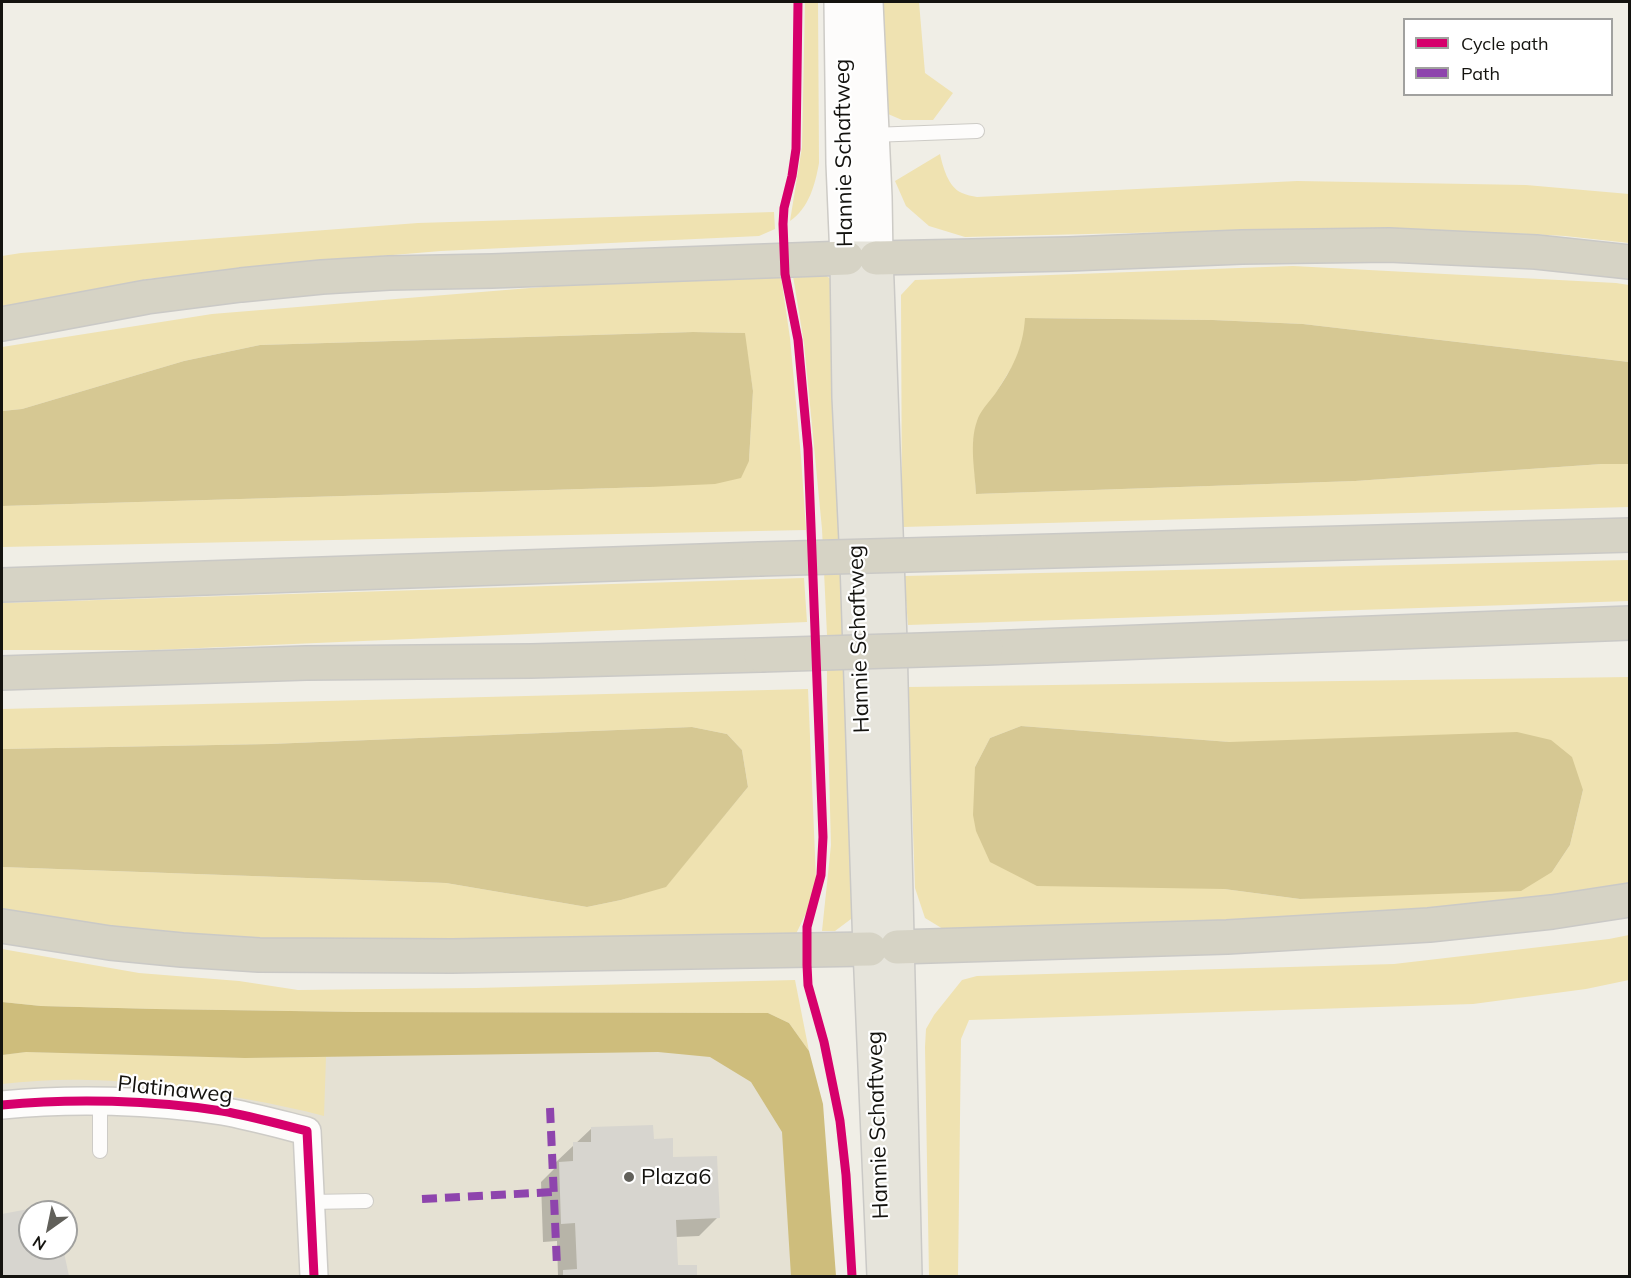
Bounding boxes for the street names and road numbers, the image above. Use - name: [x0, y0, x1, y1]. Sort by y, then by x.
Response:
- street label: Hannie Schaftweg: [829, 59, 859, 247]
- street label: Hannie Schaftweg: [843, 544, 875, 734]
- street label: Hannie Schaftweg: [862, 1030, 894, 1220]
- street label: Platinaweg: [116, 1071, 234, 1109]

